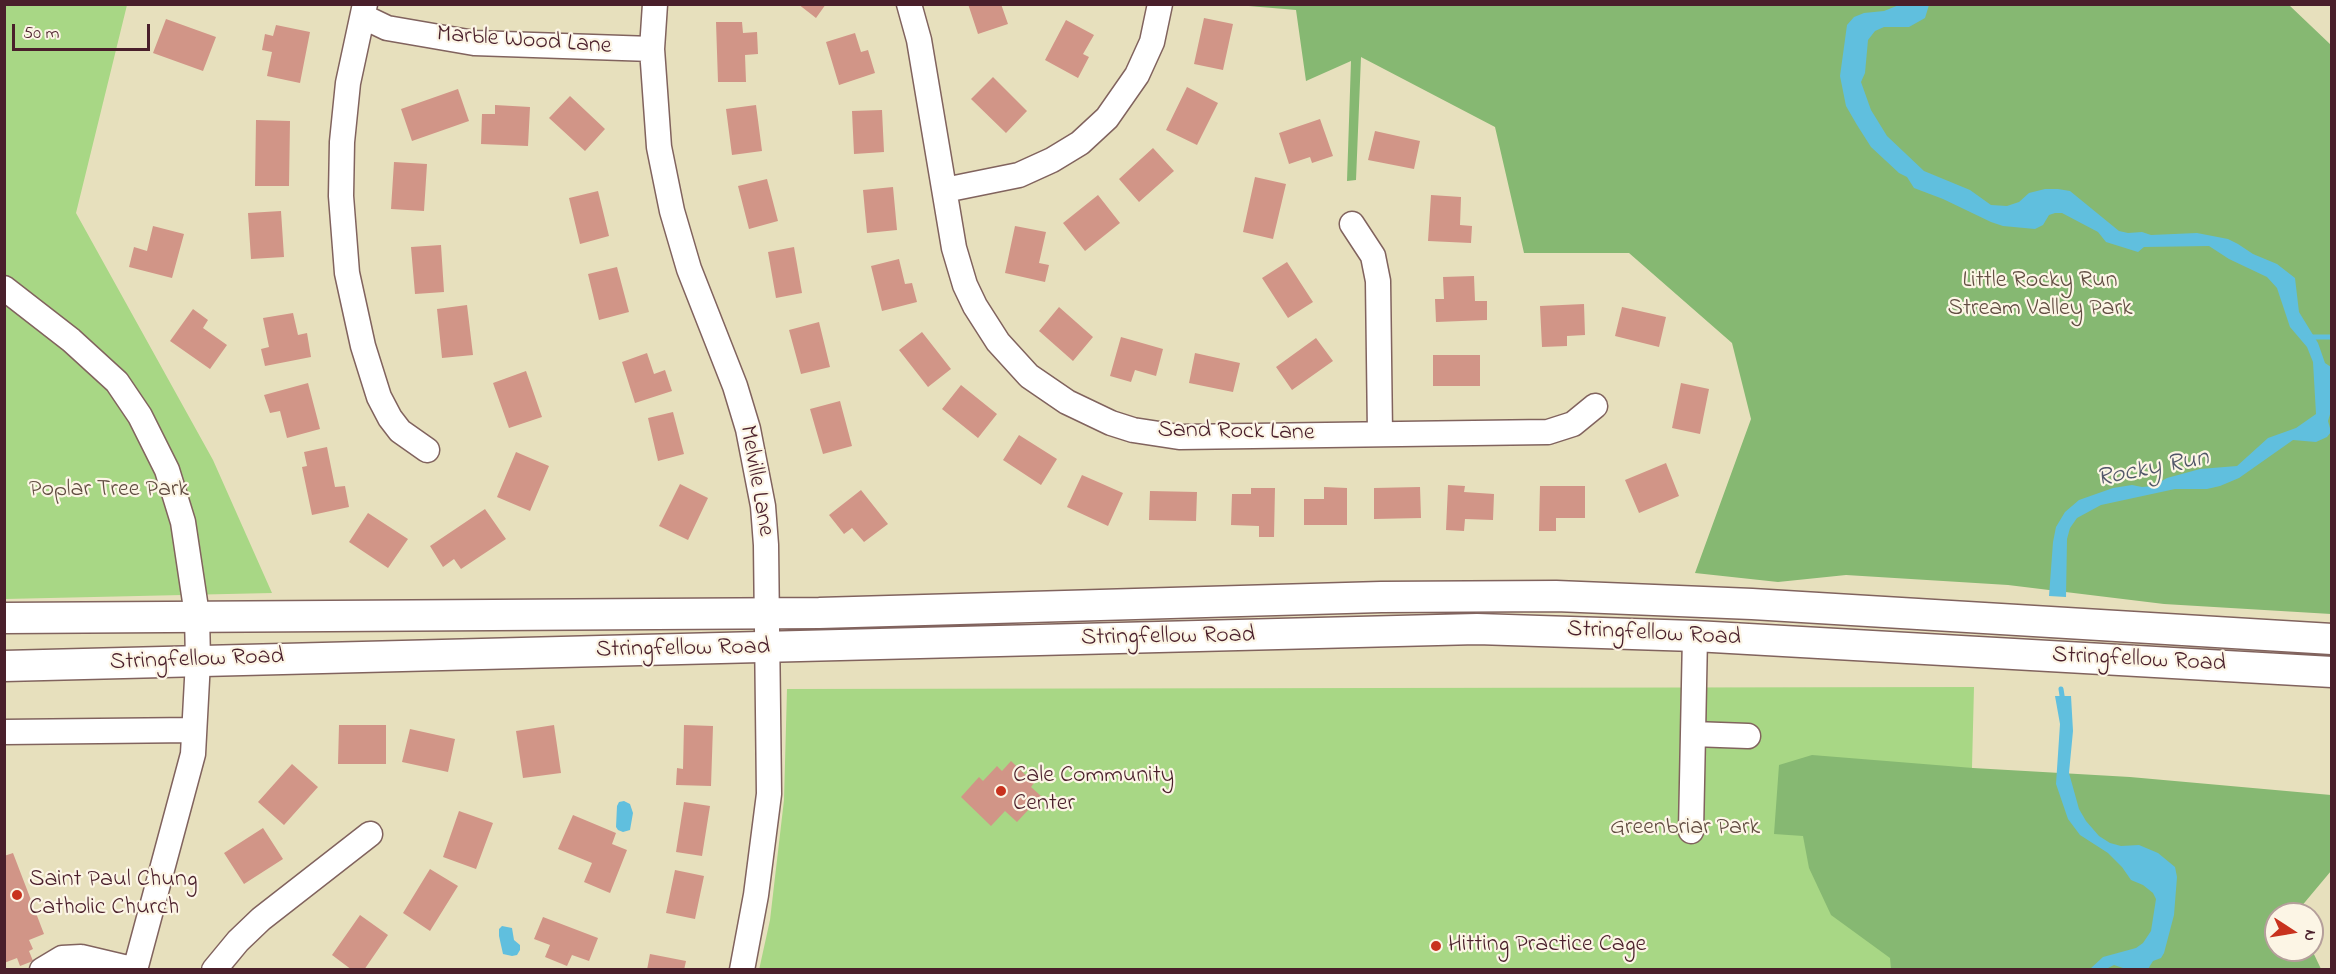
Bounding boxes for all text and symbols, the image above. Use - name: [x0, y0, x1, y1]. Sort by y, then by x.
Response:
- scale bar: [15, 12, 153, 50]
- text: 50 m: [23, 21, 60, 47]
- street label: Marble Wood Lane: [436, 22, 612, 62]
- park label: Little Rocky Run Stream Valley Park: [1947, 268, 2133, 324]
- street label: Sand Rock Lane: [1157, 417, 1315, 449]
- street label: Melville Lane: [731, 423, 779, 539]
- water label: Rocky Run: [2094, 444, 2212, 496]
- park label: Poplar Tree Park: [29, 477, 189, 505]
- street label: Stringfellow Road: [1566, 616, 1742, 654]
- street label: Stringfellow Road: [1081, 622, 1255, 654]
- street label: Stringfellow Road: [596, 634, 770, 666]
- street label: Stringfellow Road: [2051, 642, 2227, 680]
- street label: Stringfellow Road: [109, 644, 285, 678]
- place label: Cale Community Center: [1013, 763, 1174, 819]
- marker: Cale Community Center: [994, 784, 1008, 798]
- park label: Greenbriar Park: [1610, 815, 1760, 843]
- place label: Saint Paul Chung Catholic Church: [29, 867, 198, 923]
- marker: Saint Paul Chung Catholic Church: [10, 888, 24, 902]
- north arrow: [2264, 902, 2324, 962]
- text: N: [2297, 928, 2323, 943]
- place label: Hitting Practice Cage: [1448, 932, 1646, 960]
- marker: Hitting Practice Cage: [1429, 939, 1443, 953]

